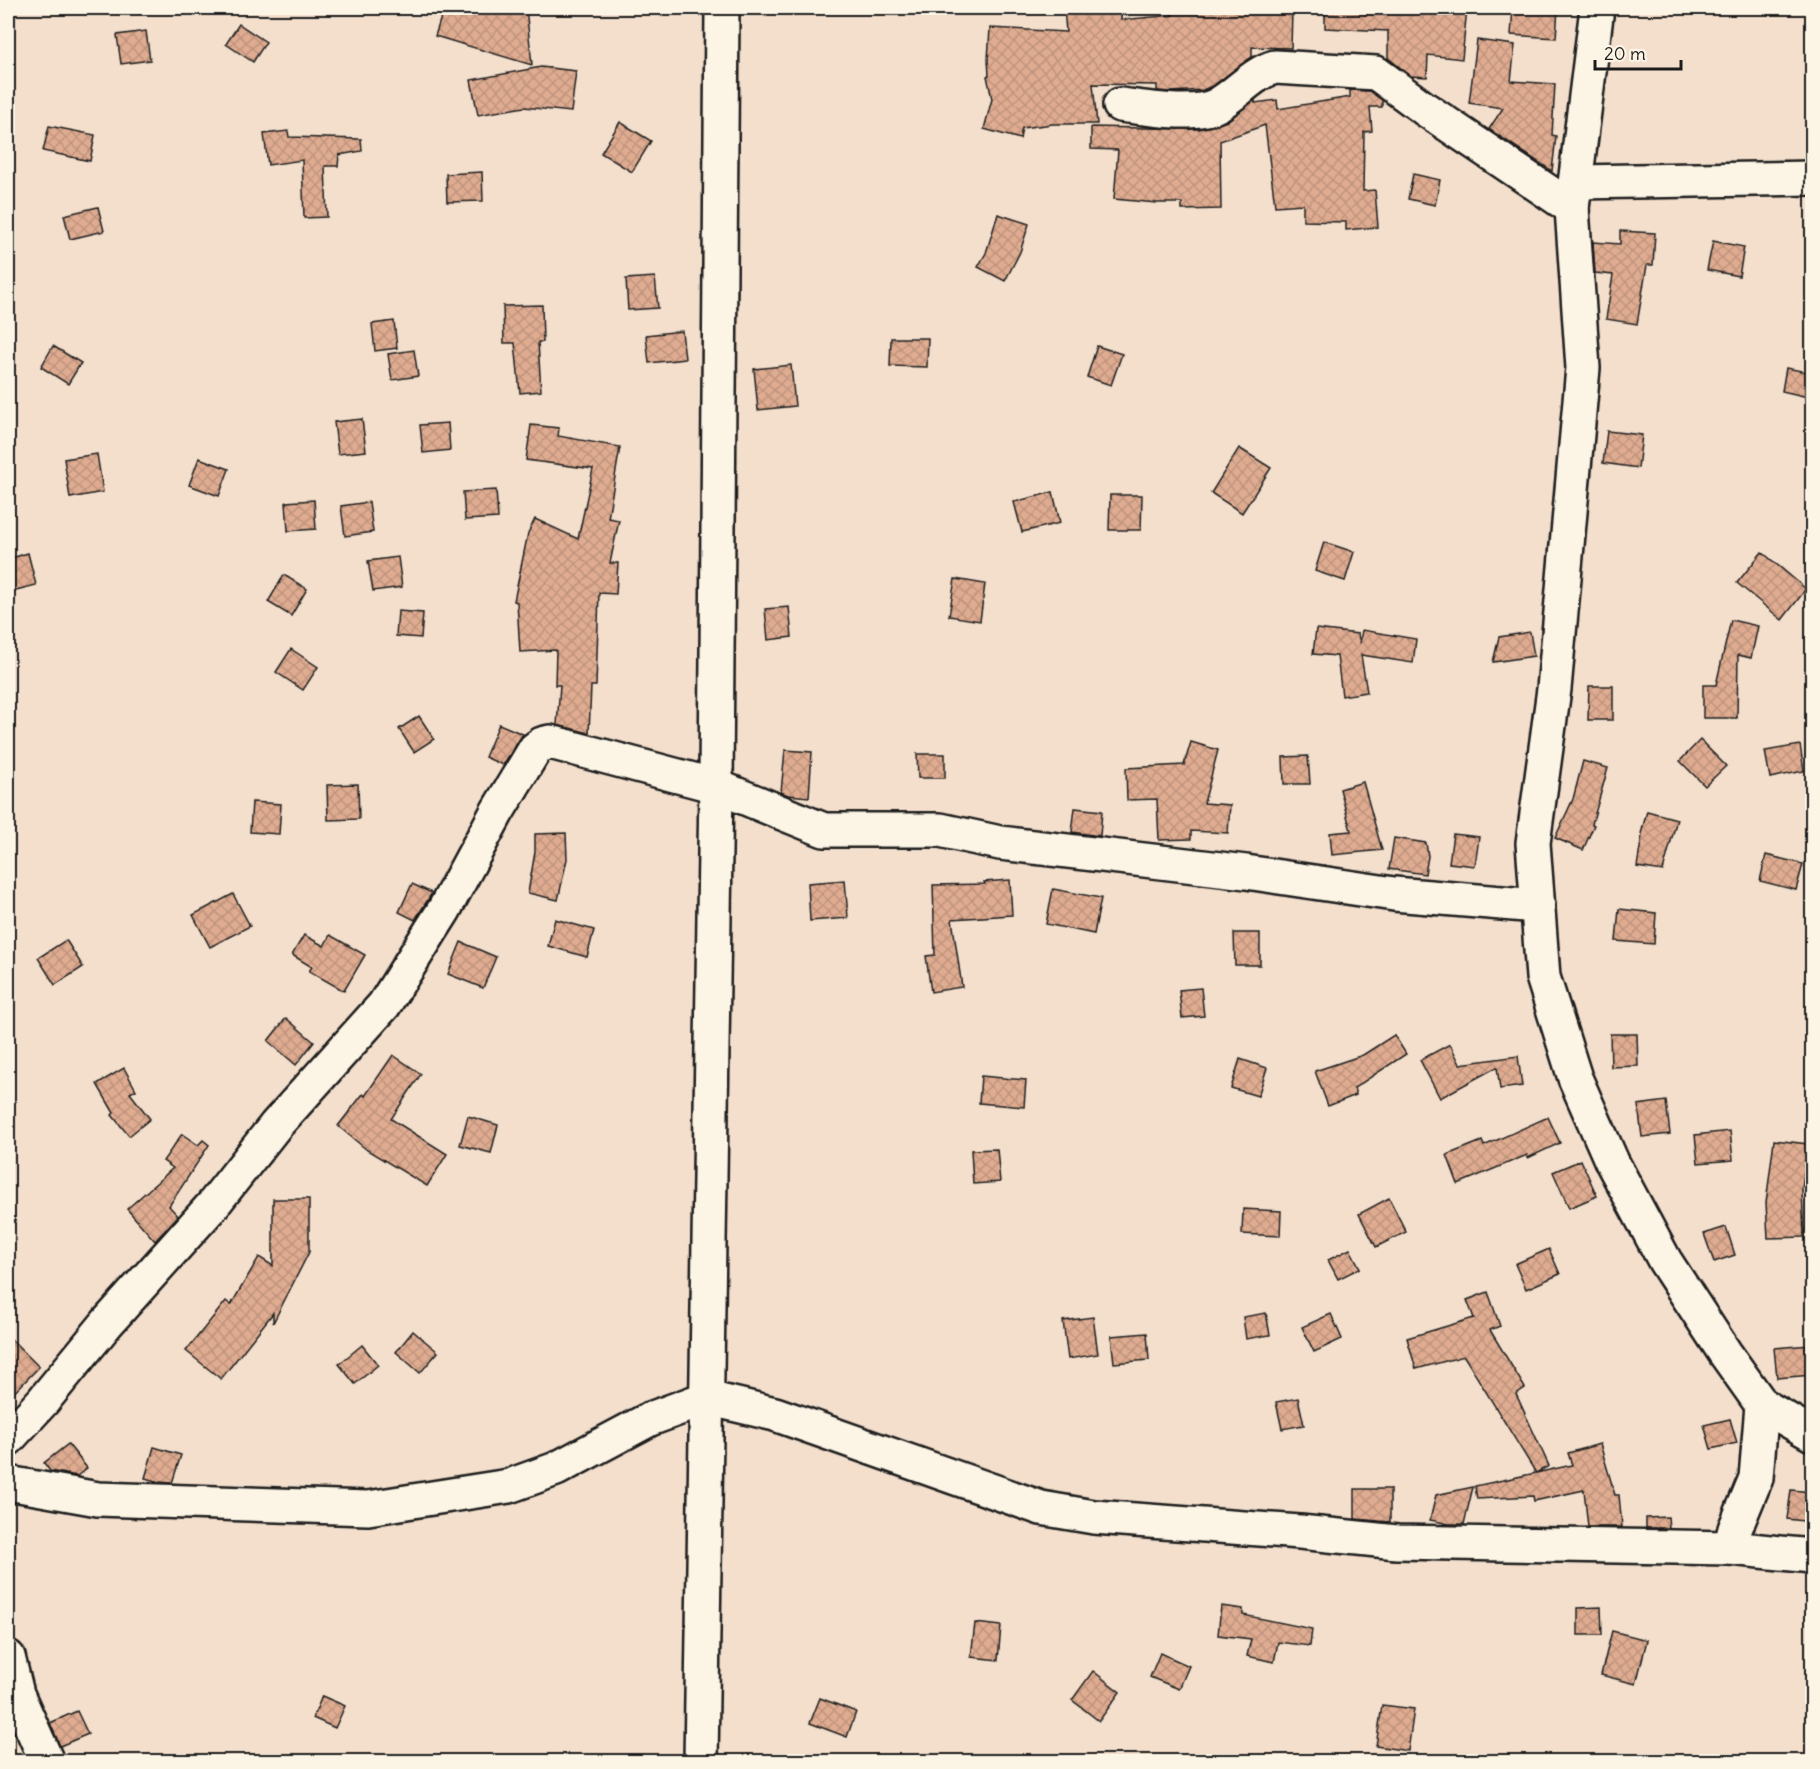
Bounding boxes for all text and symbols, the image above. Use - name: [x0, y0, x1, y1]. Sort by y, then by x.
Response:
- scale bar: [1595, 33, 1680, 71]
- text: 20 m: [1604, 42, 1646, 65]

